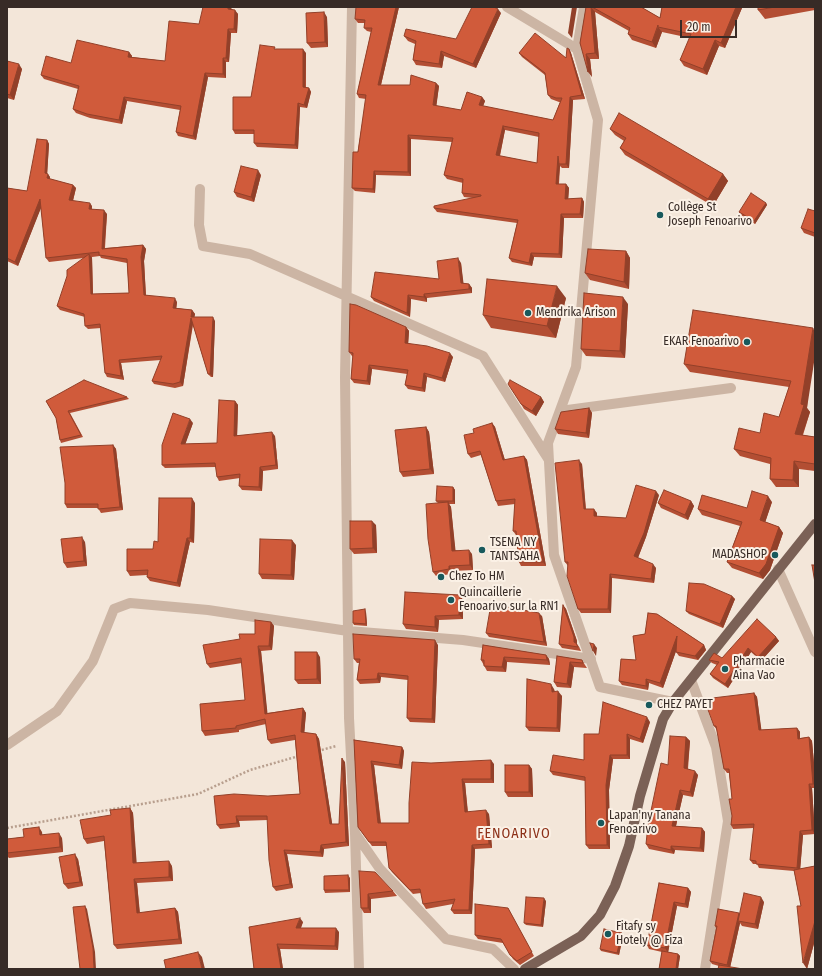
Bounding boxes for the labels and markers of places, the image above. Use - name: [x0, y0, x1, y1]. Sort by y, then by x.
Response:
- place label: Collège St Joseph Fenoarivo: [668, 201, 752, 229]
- marker: Collège St Joseph Fenoarivo: [655, 210, 665, 220]
- place label: Mendrika Arison: [536, 306, 616, 320]
- marker: Mendrika Arison: [523, 308, 533, 318]
- place label: EKAR Fenoarivo: [663, 335, 739, 349]
- marker: EKAR Fenoarivo: [742, 337, 752, 347]
- place label: TSENA NY TANTSAHA: [490, 536, 540, 564]
- marker: TSENA NY TANTSAHA: [477, 545, 487, 555]
- place label: MADASHOP: [712, 548, 767, 562]
- marker: MADASHOP: [770, 550, 780, 560]
- place label: Chez To HM: [449, 570, 505, 584]
- marker: Chez To HM: [436, 572, 446, 582]
- place label: Quincaillerie Fenoarivo sur la RN1: [459, 586, 559, 614]
- marker: Quincaillerie Fenoarivo sur la RN1: [446, 595, 456, 605]
- place label: Pharmacie Aina Vao: [733, 655, 785, 683]
- marker: Pharmacie Aina Vao: [720, 664, 730, 674]
- place label: CHEZ PAYET: [657, 698, 713, 712]
- marker: CHEZ PAYET: [644, 700, 654, 710]
- place label: Lapan'ny Tanana Fenoarivo: [609, 809, 691, 837]
- marker: Lapan'ny Tanana Fenoarivo: [596, 818, 606, 828]
- place label: Fitafy sy Hotely @ Fiza: [616, 920, 683, 948]
- marker: Fitafy sy Hotely @ Fiza: [603, 929, 613, 939]

